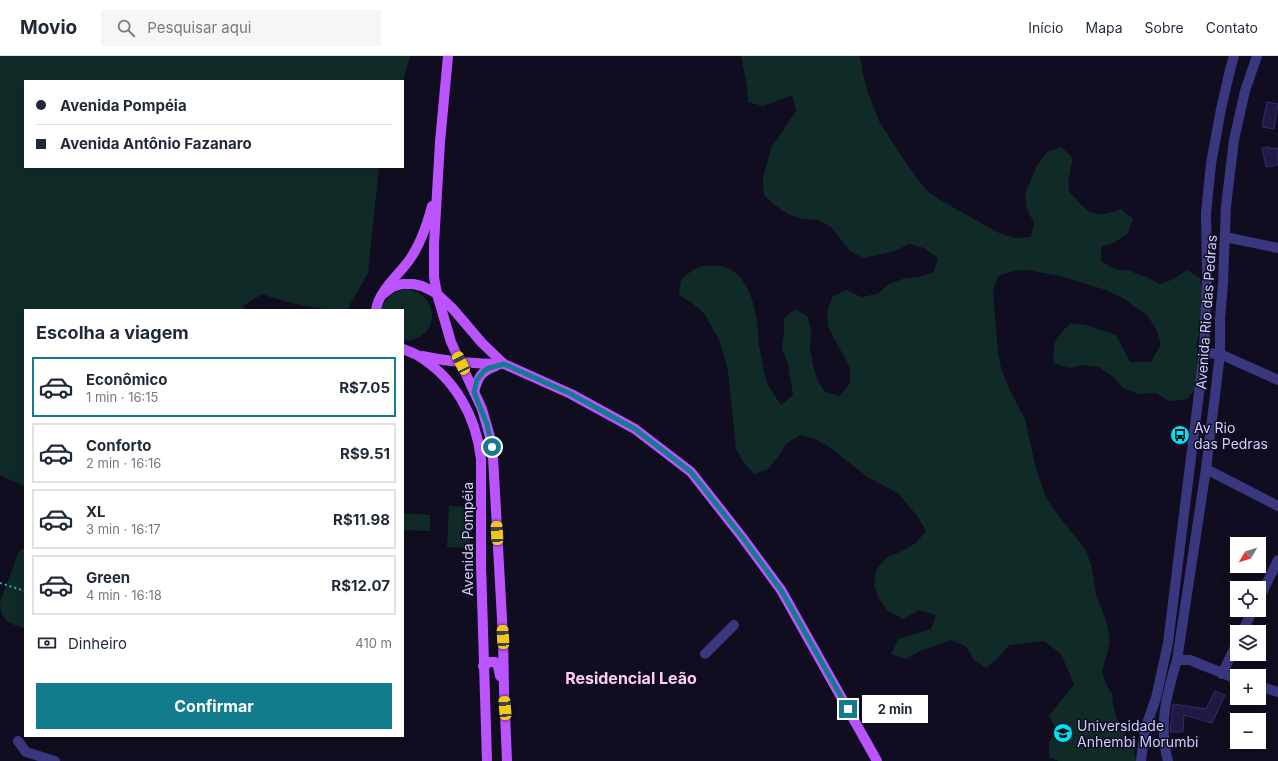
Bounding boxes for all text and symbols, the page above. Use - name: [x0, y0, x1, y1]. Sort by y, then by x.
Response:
- search box: [101, 10, 381, 46]
- text: Movio: [20, 16, 77, 39]
- icon: search: [115, 17, 137, 39]
- text: Pesquisar aqui: [147, 18, 251, 37]
- text: Início: [1028, 19, 1064, 36]
- text: Mapa: [1086, 19, 1123, 36]
- text: Sobre: [1145, 19, 1184, 36]
- text: Contato: [1206, 19, 1258, 36]
- text: Avenida Pompéia: [60, 96, 187, 115]
- text: Avenida Antônio Fazanaro: [60, 134, 252, 153]
- street label: Avenida Rio das Pedras: [1192, 234, 1220, 390]
- text: Escolha a viagem: [36, 322, 189, 343]
- car: [450, 350, 472, 376]
- icon: car: [38, 369, 74, 405]
- text: Econômico: [86, 370, 167, 389]
- text: R$7.05: [339, 378, 390, 397]
- text: 1 min · 16:15: [86, 389, 159, 405]
- place label: Av Rio das Pedras: [1194, 419, 1268, 452]
- bus stop icon: Av Rio das Pedras: [1169, 424, 1191, 446]
- icon: car: [38, 435, 74, 471]
- text: Conforto: [86, 436, 151, 455]
- route start: [483, 438, 501, 456]
- text: R$9.51: [340, 444, 390, 463]
- text: 2 min · 16:16: [86, 455, 161, 471]
- street label: Avenida Pompéia: [459, 482, 476, 596]
- icon: car: [38, 501, 74, 537]
- text: XL: [86, 502, 106, 521]
- text: R$11.98: [333, 510, 390, 529]
- text: 3 min · 16:17: [86, 521, 161, 537]
- car: [490, 521, 504, 545]
- north arrow: [1230, 537, 1266, 573]
- map controls: [1230, 537, 1266, 749]
- icon: car: [38, 567, 74, 603]
- text: Green: [86, 568, 130, 587]
- text: R$12.07: [331, 576, 390, 595]
- button: locate: [1230, 581, 1266, 617]
- text: 4 min · 16:18: [86, 587, 162, 603]
- car: [496, 625, 510, 649]
- button: layers: [1230, 625, 1266, 661]
- icon: cash: [36, 632, 58, 654]
- text: Dinheiro: [68, 634, 127, 653]
- text: 410 m: [355, 635, 392, 651]
- district label: Residencial Leão: [565, 668, 697, 688]
- button: +: [1230, 669, 1266, 705]
- button: Confirmar: [36, 683, 392, 729]
- callout: 2 min: [862, 695, 928, 723]
- car: [498, 696, 512, 720]
- route end: [839, 700, 857, 718]
- text: 2 min: [878, 701, 912, 717]
- button: −: [1230, 713, 1266, 749]
- place label: Universidade Anhembi Morumbi: [1077, 717, 1198, 750]
- school or university icon: Universidade Anhembi Morumbi: [1052, 722, 1074, 744]

